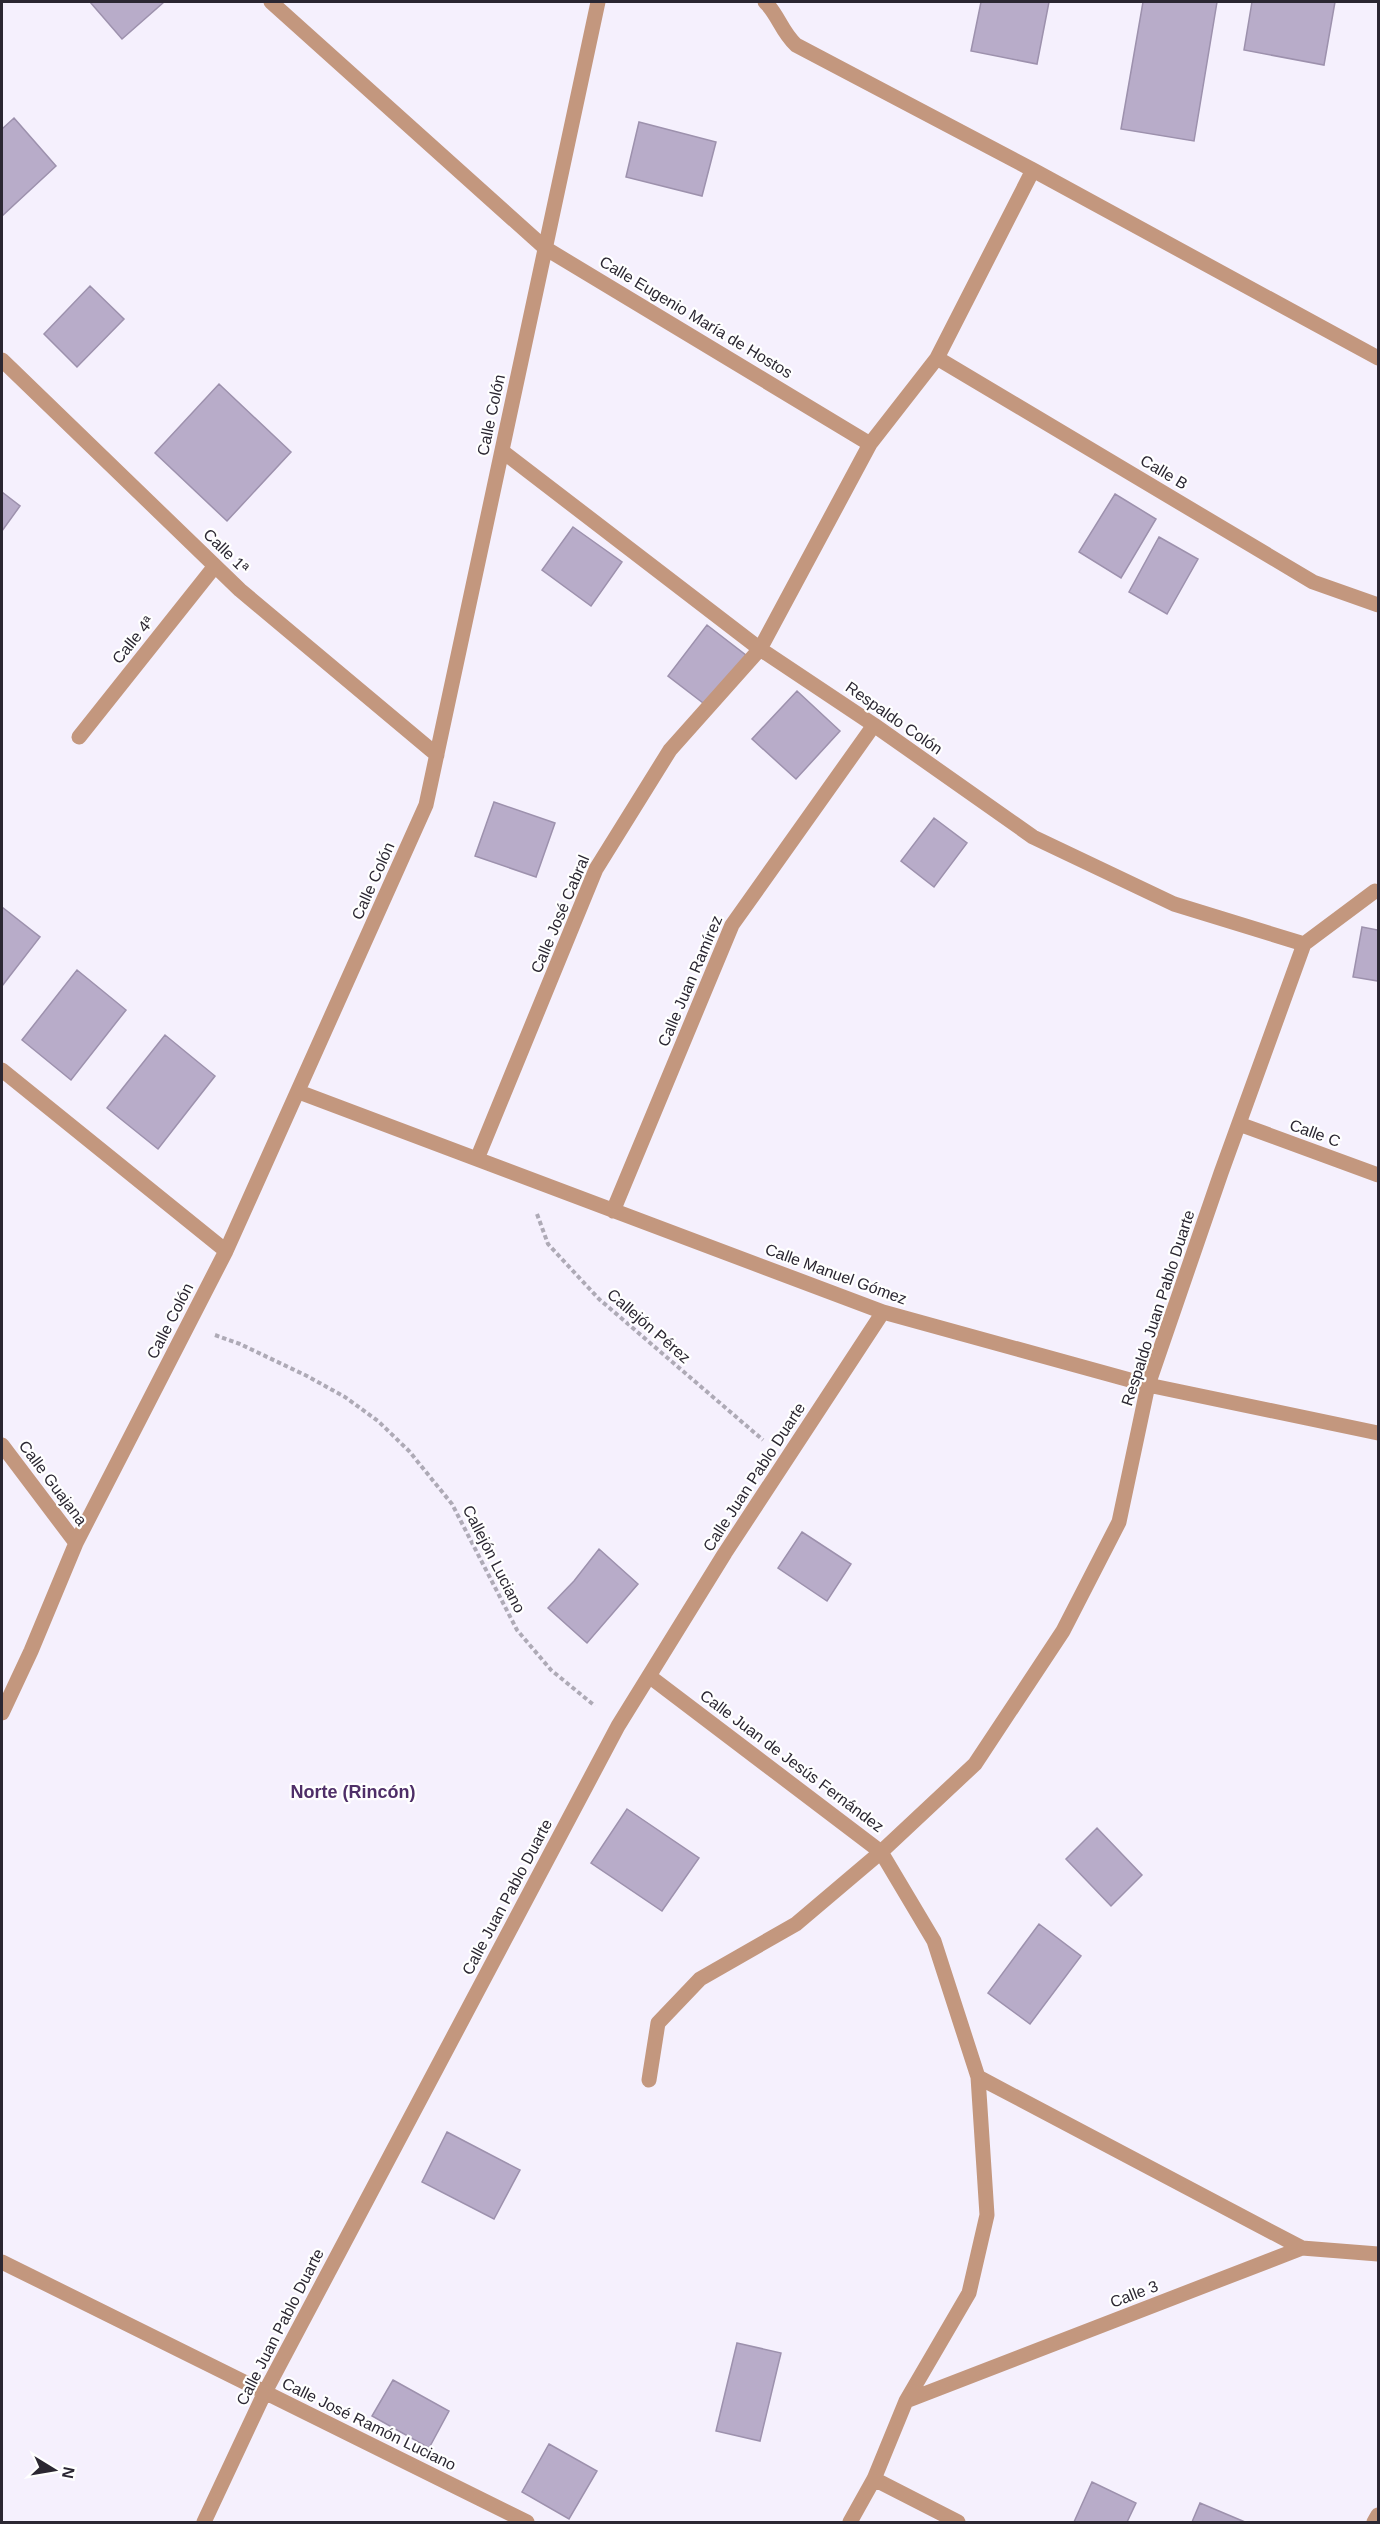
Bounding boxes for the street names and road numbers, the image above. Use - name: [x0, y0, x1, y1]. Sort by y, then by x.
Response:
- street label: Calle Eugenio María de Hostos: [597, 253, 795, 381]
- street label: Calle Colón: [474, 373, 508, 457]
- street label: Calle B: [1138, 451, 1190, 493]
- street label: Calle 1ª: [200, 526, 252, 577]
- street label: Calle 4ª: [109, 613, 157, 667]
- street label: Respaldo Colón: [842, 678, 946, 758]
- street label: Calle Colón: [348, 840, 398, 922]
- street label: Calle José Cabral: [528, 853, 592, 975]
- street label: Calle Juan Ramírez: [655, 913, 725, 1049]
- street label: Calle C: [1287, 1116, 1343, 1150]
- street label: Respaldo Juan Pablo Duarte: [1118, 1208, 1198, 1408]
- street label: Calle Manuel Gómez: [763, 1240, 909, 1308]
- street label: Calle Colón: [144, 1280, 196, 1362]
- street label: Callejón Pérez: [604, 1285, 694, 1367]
- street label: Calle Juan Pablo Duarte: [700, 1400, 808, 1554]
- street label: Calle Guajana: [16, 1437, 90, 1529]
- street label: Callejón Luciano: [460, 1502, 528, 1616]
- street label: Calle Juan de Jesús Fernández: [697, 1686, 887, 1836]
- street label: Calle Juan Pablo Duarte: [459, 1816, 555, 1978]
- street label: Calle Juan Pablo Duarte: [233, 2246, 327, 2408]
- street label: Calle 3: [1108, 2277, 1160, 2311]
- street label: Calle José Ramón Luciano: [279, 2374, 459, 2474]

